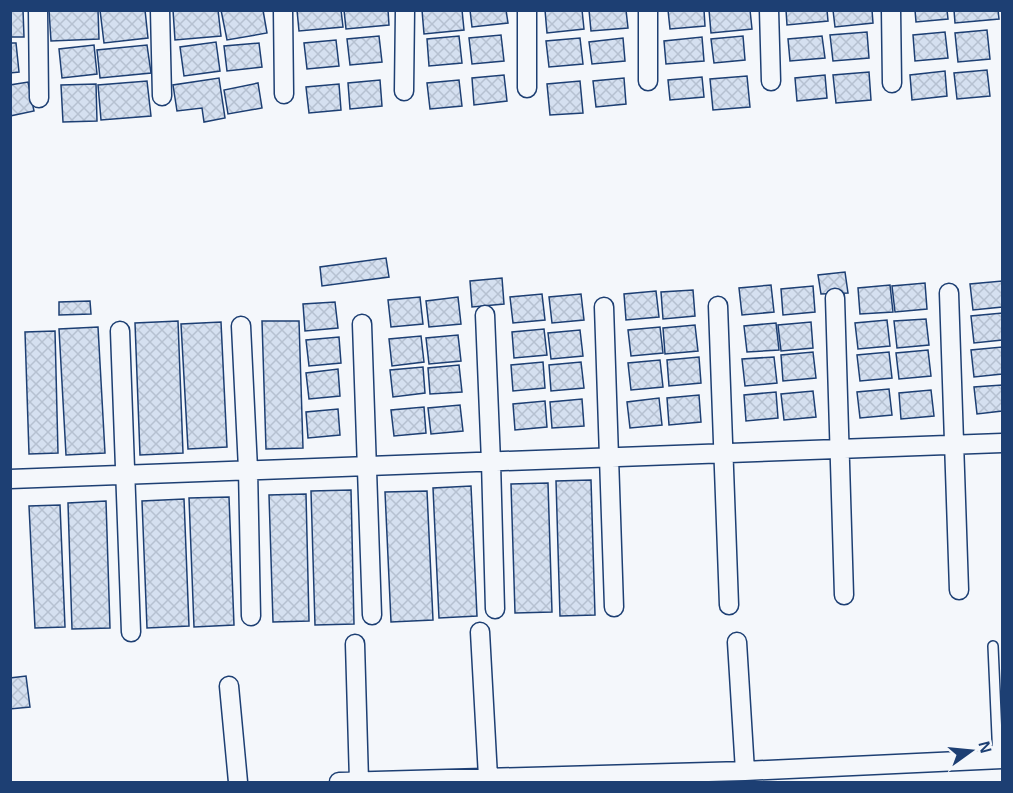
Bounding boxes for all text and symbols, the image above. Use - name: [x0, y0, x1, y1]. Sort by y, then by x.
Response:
- north arrow: [941, 721, 1001, 781]
- text: N: [975, 739, 995, 755]

